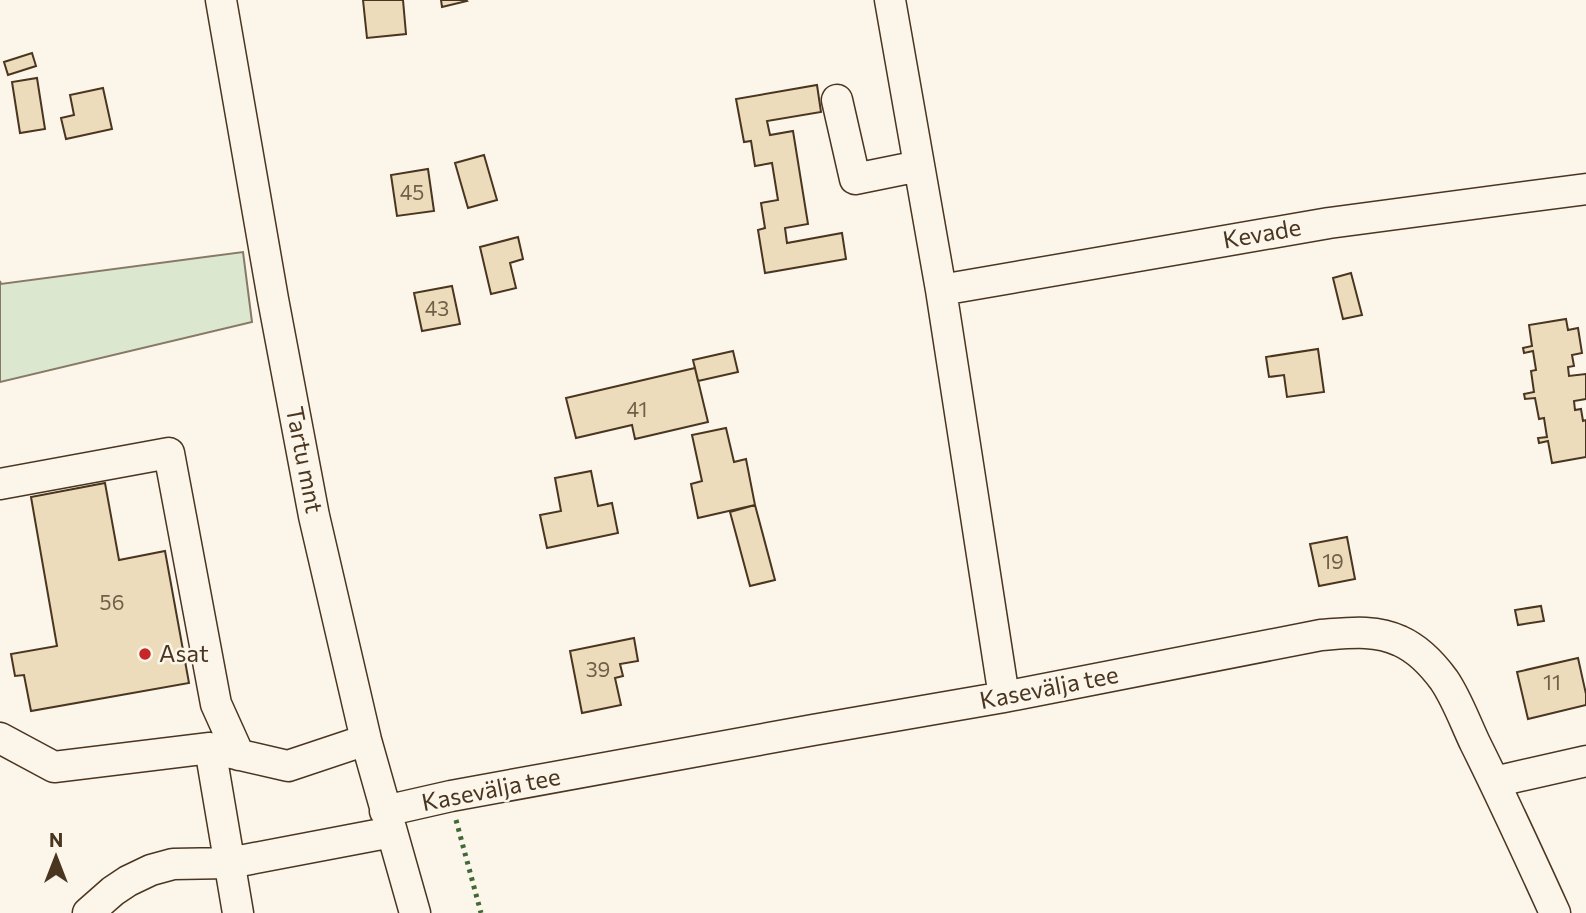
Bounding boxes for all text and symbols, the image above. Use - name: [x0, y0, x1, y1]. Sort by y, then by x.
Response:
- house number: 45: [400, 179, 424, 204]
- street label: Kevade: [1220, 211, 1303, 254]
- house number: 43: [425, 295, 449, 320]
- house number: 41: [627, 396, 647, 421]
- street label: Tartu mnt: [281, 404, 330, 516]
- house number: 19: [1322, 548, 1344, 573]
- house number: 56: [100, 589, 124, 614]
- place label: Asat: [159, 638, 209, 667]
- marker: Asat: [137, 646, 153, 662]
- house number: 39: [586, 656, 610, 681]
- street label: Kasevälja tee: [977, 659, 1121, 714]
- house number: 11: [1543, 669, 1561, 694]
- street label: Kasevälja tee: [419, 761, 563, 816]
- north arrow: [21, 822, 91, 892]
- text: N: [49, 828, 63, 851]

